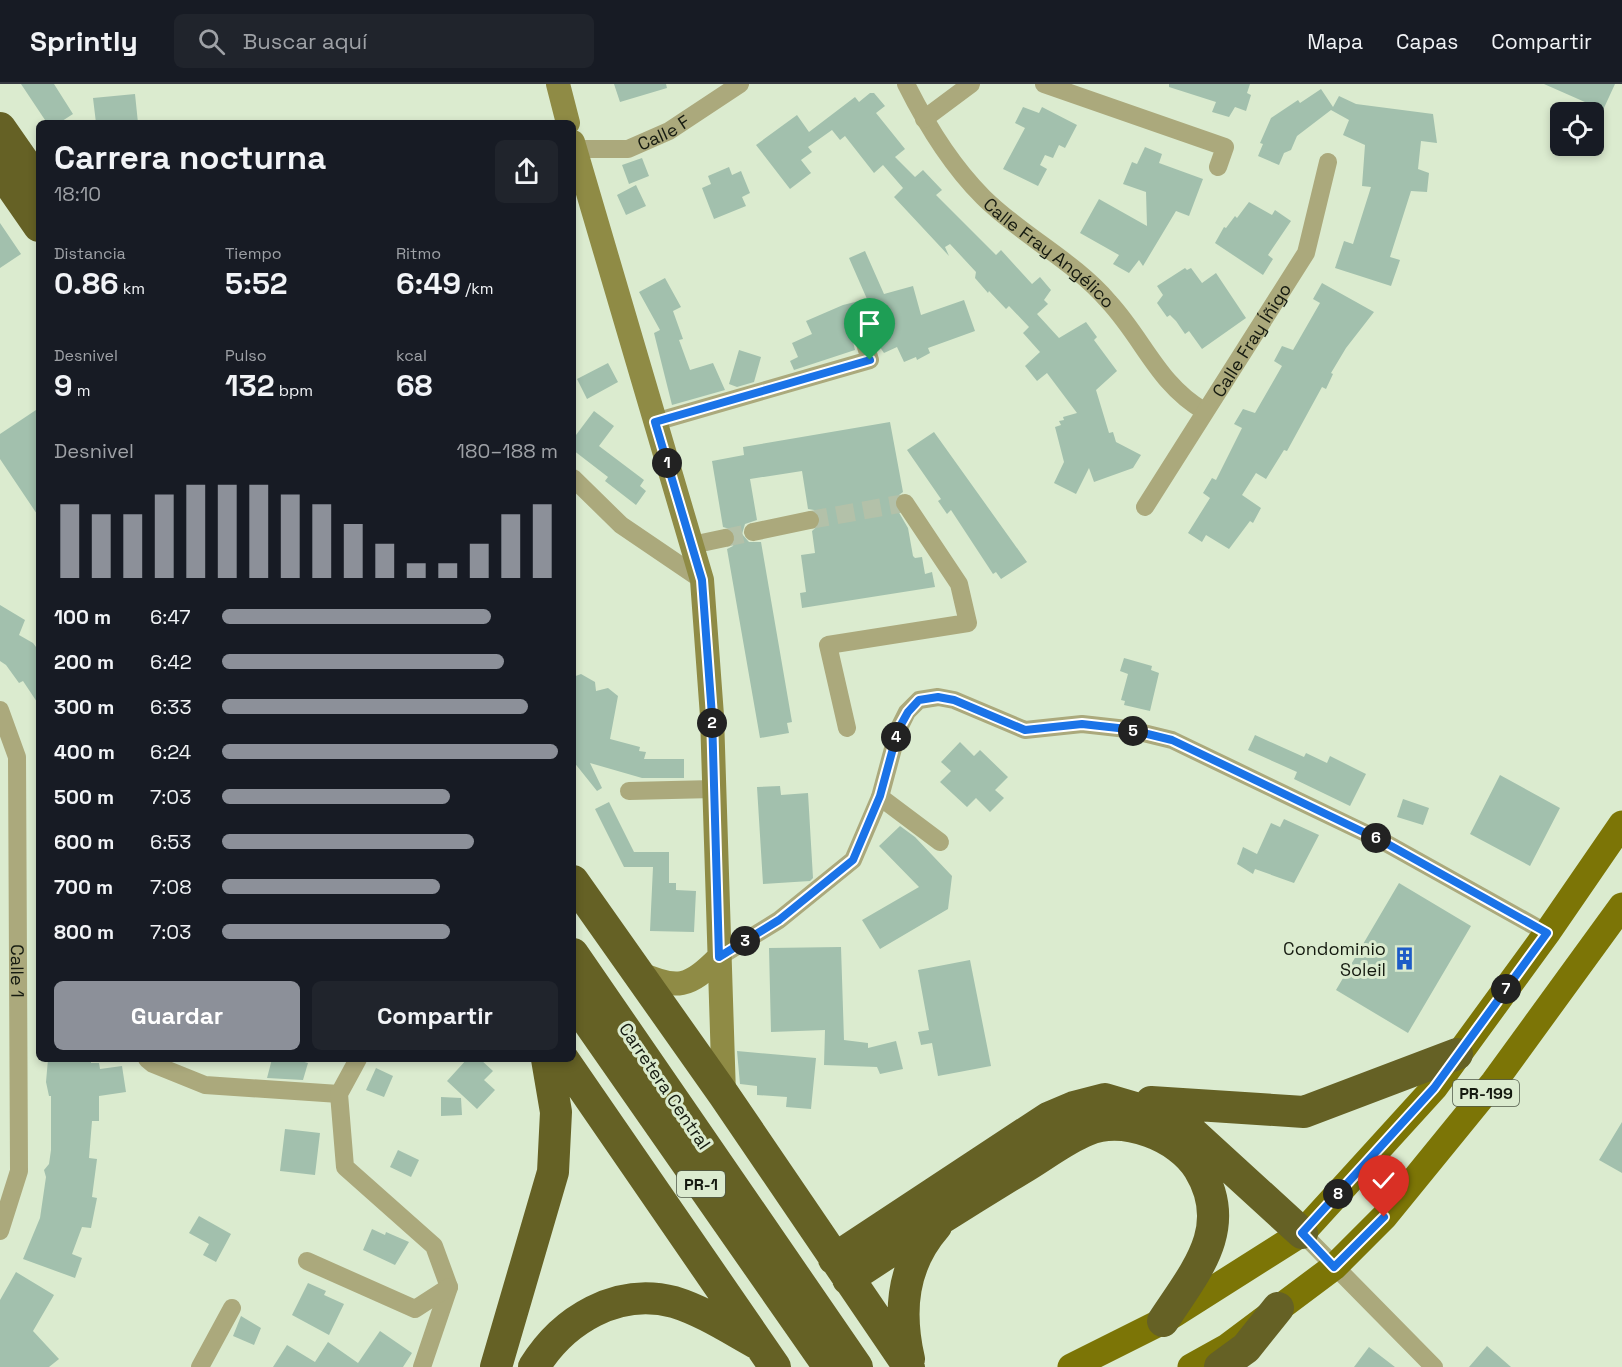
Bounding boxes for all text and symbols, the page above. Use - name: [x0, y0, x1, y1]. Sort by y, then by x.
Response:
- search box: [174, 14, 594, 68]
- text: Sprintly: [30, 23, 138, 59]
- icon: search: [195, 25, 228, 58]
- text: Buscar aquí: [243, 27, 367, 55]
- text: Mapa: [1307, 28, 1363, 55]
- text: Capas: [1396, 28, 1458, 55]
- text: Compartir: [1491, 28, 1592, 55]
- map controls: [1550, 102, 1604, 156]
- button: locate: [1550, 102, 1604, 156]
- street label: Calle F: [634, 109, 694, 155]
- text: Carrera nocturna: [54, 137, 326, 179]
- button: share: [495, 140, 558, 203]
- text: 18:10: [54, 181, 101, 207]
- street label: Calle Fray Angélico: [979, 192, 1120, 313]
- text: Distancia: [54, 243, 126, 264]
- text: Tiempo: [225, 243, 282, 264]
- text: Ritmo: [396, 243, 441, 264]
- text: 0.86: [54, 264, 119, 303]
- text: 5:52: [225, 264, 288, 303]
- text: 6:49: [396, 264, 461, 303]
- text: km: [119, 278, 145, 299]
- text: /km: [461, 278, 494, 299]
- street label: Calle Fray Íñigo: [1206, 278, 1296, 401]
- pin: [844, 298, 895, 360]
- icon: arrive: [853, 307, 886, 340]
- text: Desnivel: [54, 345, 118, 366]
- text: Pulso: [225, 345, 267, 366]
- text: kcal: [396, 345, 427, 366]
- text: 9: [54, 366, 73, 405]
- text: 132: [225, 366, 275, 405]
- text: 68: [396, 366, 433, 405]
- text: m: [73, 380, 90, 401]
- text: bpm: [275, 380, 313, 401]
- text: Desnivel: [54, 438, 134, 464]
- text: 180–188 m: [457, 438, 558, 464]
- pin: 1: [652, 448, 682, 478]
- text: 1: [663, 452, 671, 473]
- text: 100 m: [54, 604, 111, 630]
- text: 6:47: [150, 604, 190, 630]
- text: 200 m: [54, 649, 114, 675]
- text: 6:42: [150, 649, 192, 675]
- text: 300 m: [54, 694, 114, 720]
- text: 6:33: [150, 694, 191, 720]
- pin: 2: [697, 708, 727, 738]
- text: 2: [707, 712, 717, 733]
- pin: 5: [1118, 716, 1148, 746]
- text: 5: [1128, 720, 1138, 741]
- pin: 4: [881, 722, 911, 752]
- text: 4: [891, 726, 901, 747]
- text: 400 m: [54, 739, 115, 765]
- text: 6:24: [150, 739, 191, 765]
- text: 500 m: [54, 784, 114, 810]
- text: 7:03: [150, 784, 191, 810]
- pin: 6: [1361, 823, 1391, 853]
- text: 6: [1371, 827, 1381, 848]
- text: 600 m: [54, 829, 114, 855]
- text: 6:53: [150, 829, 191, 855]
- text: 700 m: [54, 874, 113, 900]
- text: 7:08: [150, 874, 192, 900]
- text: 800 m: [54, 919, 114, 945]
- text: 7:03: [150, 919, 191, 945]
- pin: 3: [730, 926, 760, 956]
- text: 3: [740, 930, 750, 951]
- place label: Condominio Soleil: [1283, 937, 1386, 981]
- street label: Calle 1: [6, 944, 30, 998]
- building icon: Condominio Soleil: [1391, 945, 1417, 971]
- pin: 7: [1491, 974, 1521, 1004]
- text: 7: [1502, 978, 1510, 999]
- button: Guardar: [54, 981, 300, 1050]
- button: Compartir: [312, 981, 558, 1050]
- street label: Carretera Central: [614, 1018, 716, 1154]
- road number: PR-199: [1453, 1080, 1519, 1106]
- pin: [1358, 1155, 1409, 1217]
- icon: check: [1367, 1164, 1400, 1197]
- road number: PR-1: [677, 1171, 725, 1197]
- pin: 8: [1323, 1179, 1353, 1209]
- text: 8: [1333, 1183, 1343, 1204]

